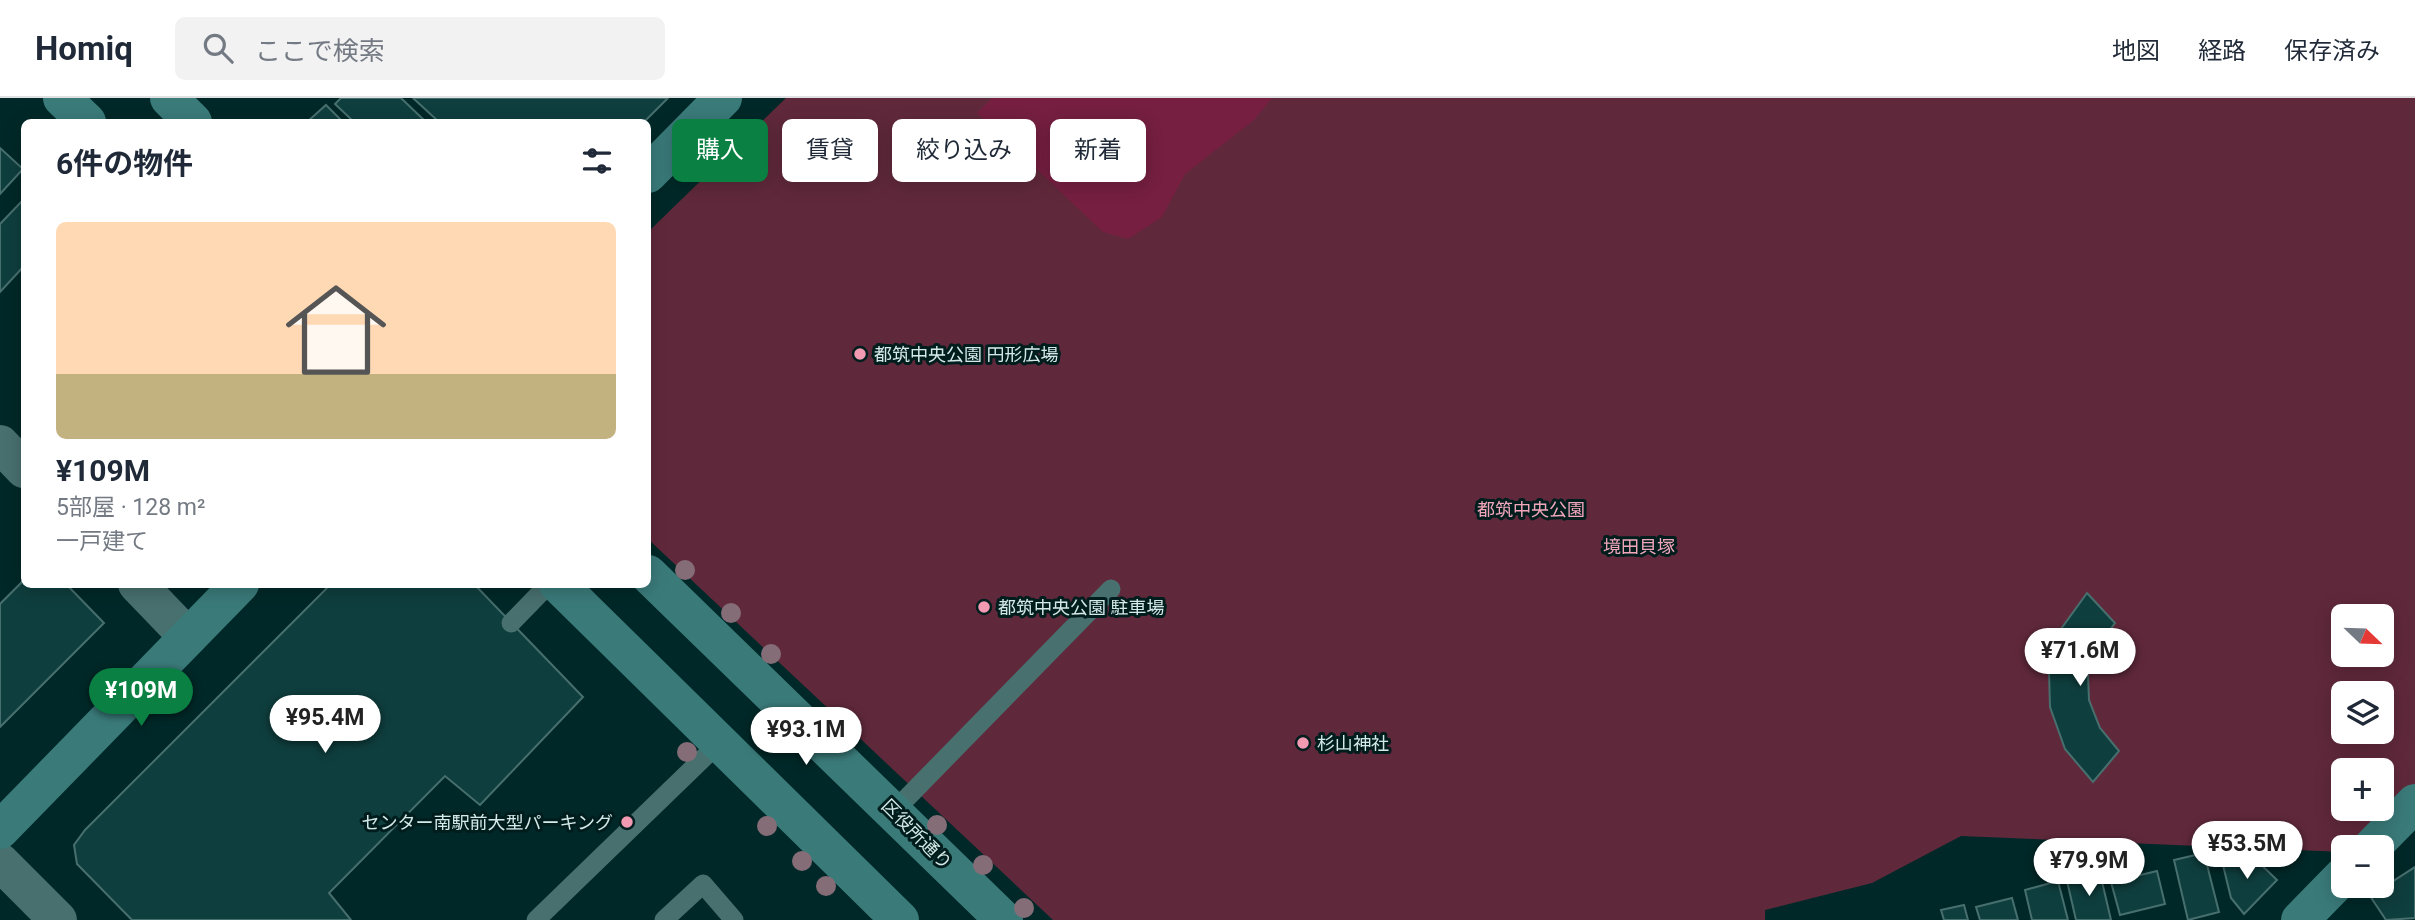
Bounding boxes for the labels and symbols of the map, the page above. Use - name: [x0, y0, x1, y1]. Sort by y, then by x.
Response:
- place label: 都筑中央公園 円形広場: [874, 344, 1058, 365]
- marker: 都筑中央公園 円形広場: [852, 346, 868, 362]
- park label: 都筑中央公園: [1477, 499, 1585, 520]
- park label: 境田貝塚: [1603, 536, 1675, 557]
- place label: 都筑中央公園 駐車場: [998, 597, 1164, 618]
- marker: 都筑中央公園 駐車場: [976, 599, 992, 615]
- north arrow: [2331, 604, 2394, 667]
- pin: ¥71.6M: [2023, 628, 2137, 688]
- pin: ¥109M: [92, 668, 190, 728]
- pin: ¥95.4M: [268, 696, 382, 755]
- pin: ¥93.1M: [749, 708, 863, 767]
- place label: 杉山神社: [1317, 733, 1389, 754]
- marker: 杉山神社: [1295, 735, 1311, 751]
- street label: 区役所通り: [878, 795, 956, 873]
- place label: センター南駅前大型パーキング: [362, 812, 613, 833]
- marker: センター南駅前大型パーキング: [619, 814, 635, 830]
- pin: ¥53.5M: [2190, 822, 2304, 881]
- pin: ¥79.9M: [2032, 838, 2146, 898]

